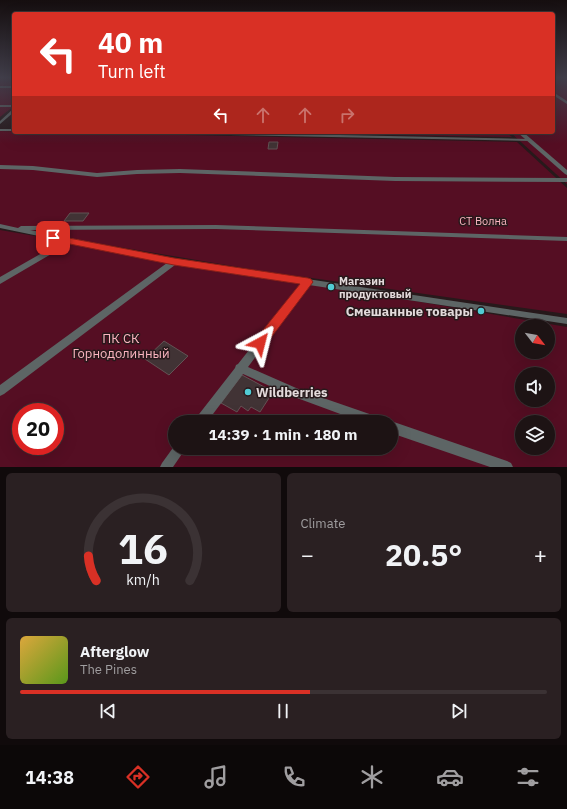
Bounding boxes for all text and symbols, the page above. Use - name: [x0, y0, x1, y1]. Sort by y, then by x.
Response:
- text: 40 m: [98, 24, 163, 61]
- icon: left: [32, 28, 84, 80]
- text: Turn left: [98, 60, 166, 83]
- icon: left: [210, 104, 232, 126]
- icon: ahead: [252, 104, 274, 126]
- icon: ahead: [294, 104, 316, 126]
- icon: right: [336, 104, 358, 126]
- park label: СТ Волна: [459, 214, 507, 228]
- pin: [36, 221, 70, 255]
- icon: arrive: [42, 227, 64, 249]
- place label: Магазин продуктовый: [339, 274, 411, 301]
- marker: Магазин продуктовый: [326, 282, 336, 292]
- place label: Смешанные товары: [346, 303, 473, 320]
- marker: Смешанные товары: [476, 306, 486, 316]
- north arrow: [515, 319, 555, 359]
- map controls: [515, 319, 555, 455]
- position arrow: [239, 322, 281, 364]
- park label: ПК СК Горнодолинный: [72, 330, 170, 362]
- button: sound: [515, 367, 555, 407]
- place label: Wildberries: [256, 384, 328, 401]
- marker: Wildberries: [243, 387, 253, 397]
- speed limit sign: 20: [12, 403, 64, 455]
- button: layers: [515, 415, 555, 455]
- text: 14:39 · 1 min · 180 m: [209, 425, 357, 444]
- text: Climate: [301, 515, 345, 532]
- text: 16: [118, 520, 168, 574]
- text: 20.5°: [385, 535, 462, 574]
- text: −: [301, 540, 314, 569]
- text: +: [534, 540, 547, 569]
- text: km/h: [126, 569, 160, 588]
- text: Afterglow: [80, 642, 149, 661]
- text: The Pines: [80, 661, 137, 678]
- icon: previous: [97, 700, 119, 722]
- icon: pause: [272, 700, 294, 722]
- icon: next: [448, 700, 470, 722]
- icon: directions: [124, 763, 152, 791]
- icon: music: [202, 763, 230, 791]
- icon: phone: [280, 763, 308, 791]
- icon: climate: [358, 763, 386, 791]
- icon: car: [436, 763, 464, 791]
- icon: filters: [514, 763, 542, 791]
- text: 14:38: [25, 766, 74, 789]

